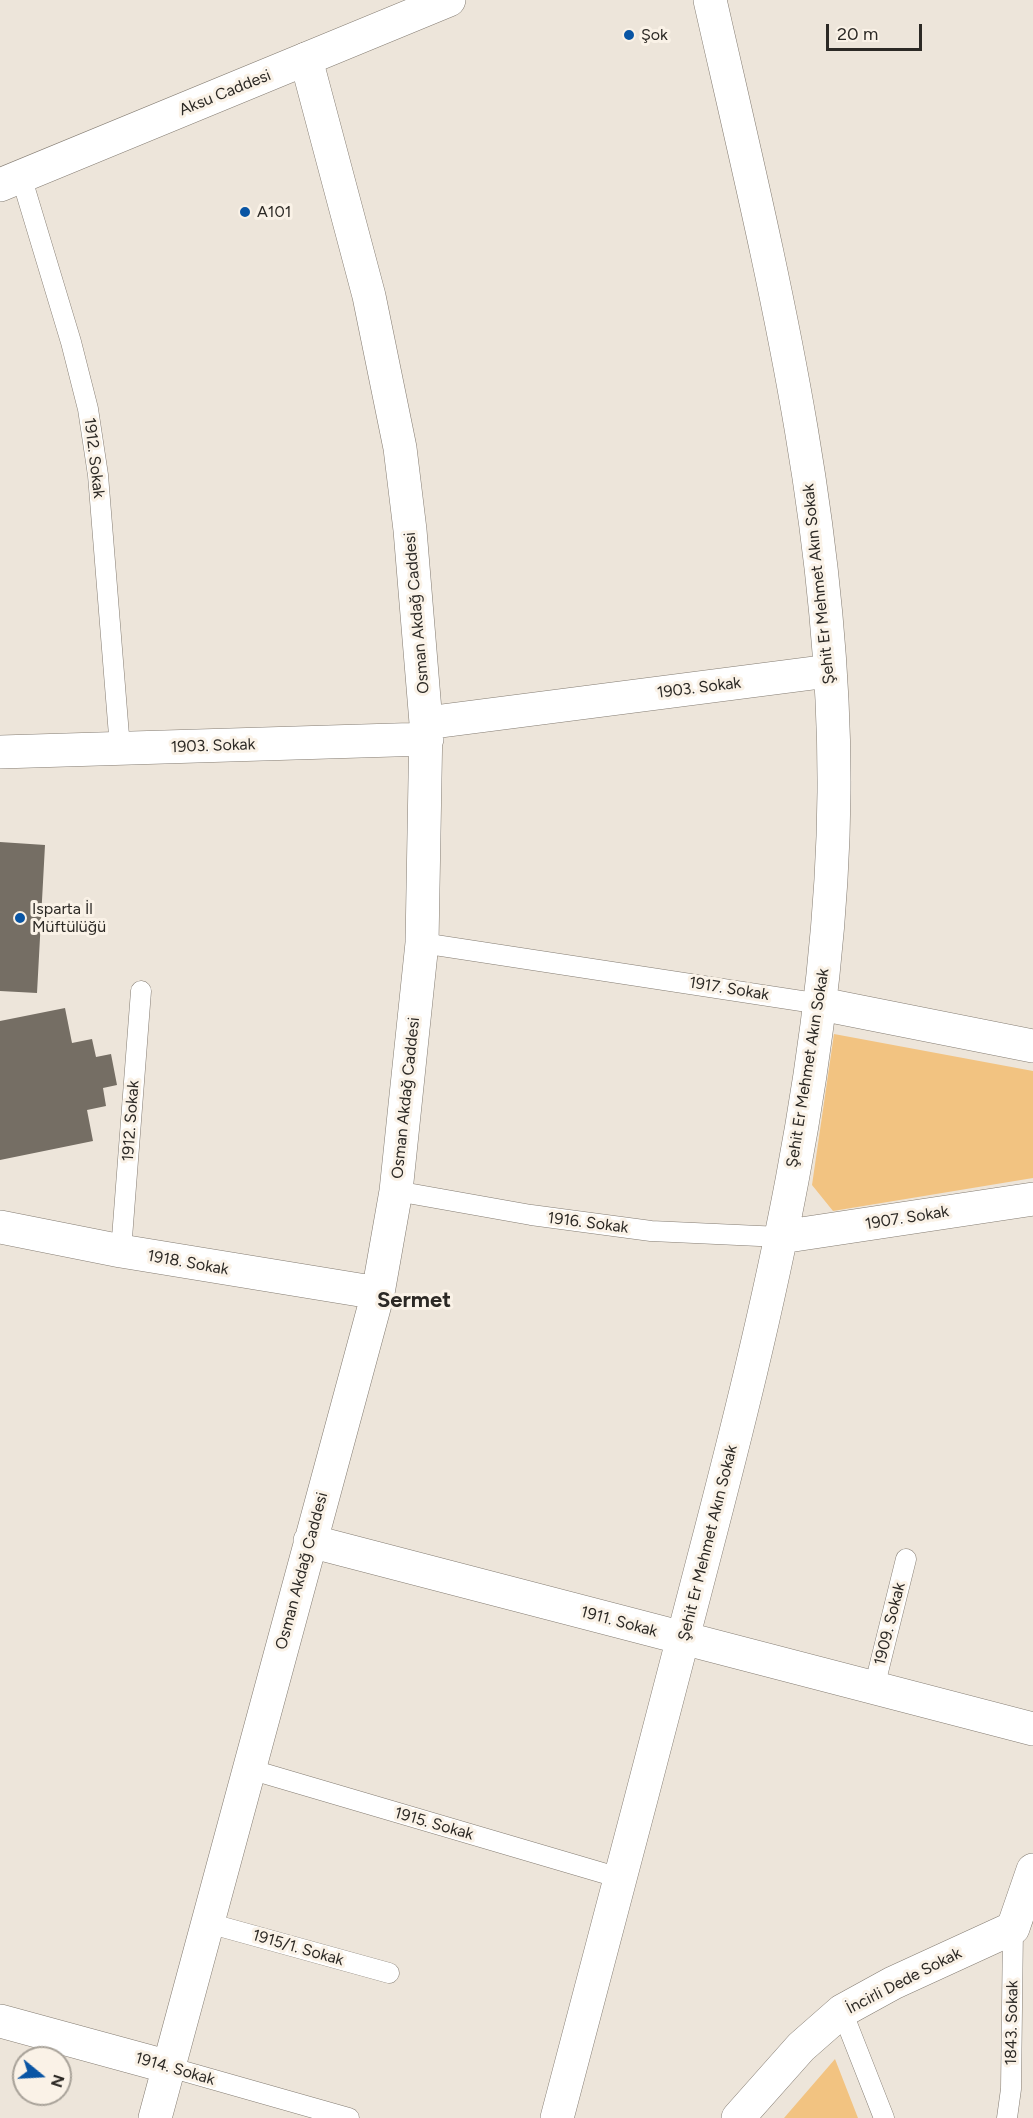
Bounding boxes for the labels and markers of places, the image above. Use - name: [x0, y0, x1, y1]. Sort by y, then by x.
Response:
- place label: Şok: [641, 25, 668, 45]
- marker: Şok: [622, 28, 636, 42]
- place label: A101: [257, 202, 291, 222]
- marker: A101: [238, 205, 252, 219]
- place label: Isparta İl Müftülüğü: [32, 899, 106, 937]
- marker: Isparta İl Müftülüğü: [13, 911, 27, 925]

